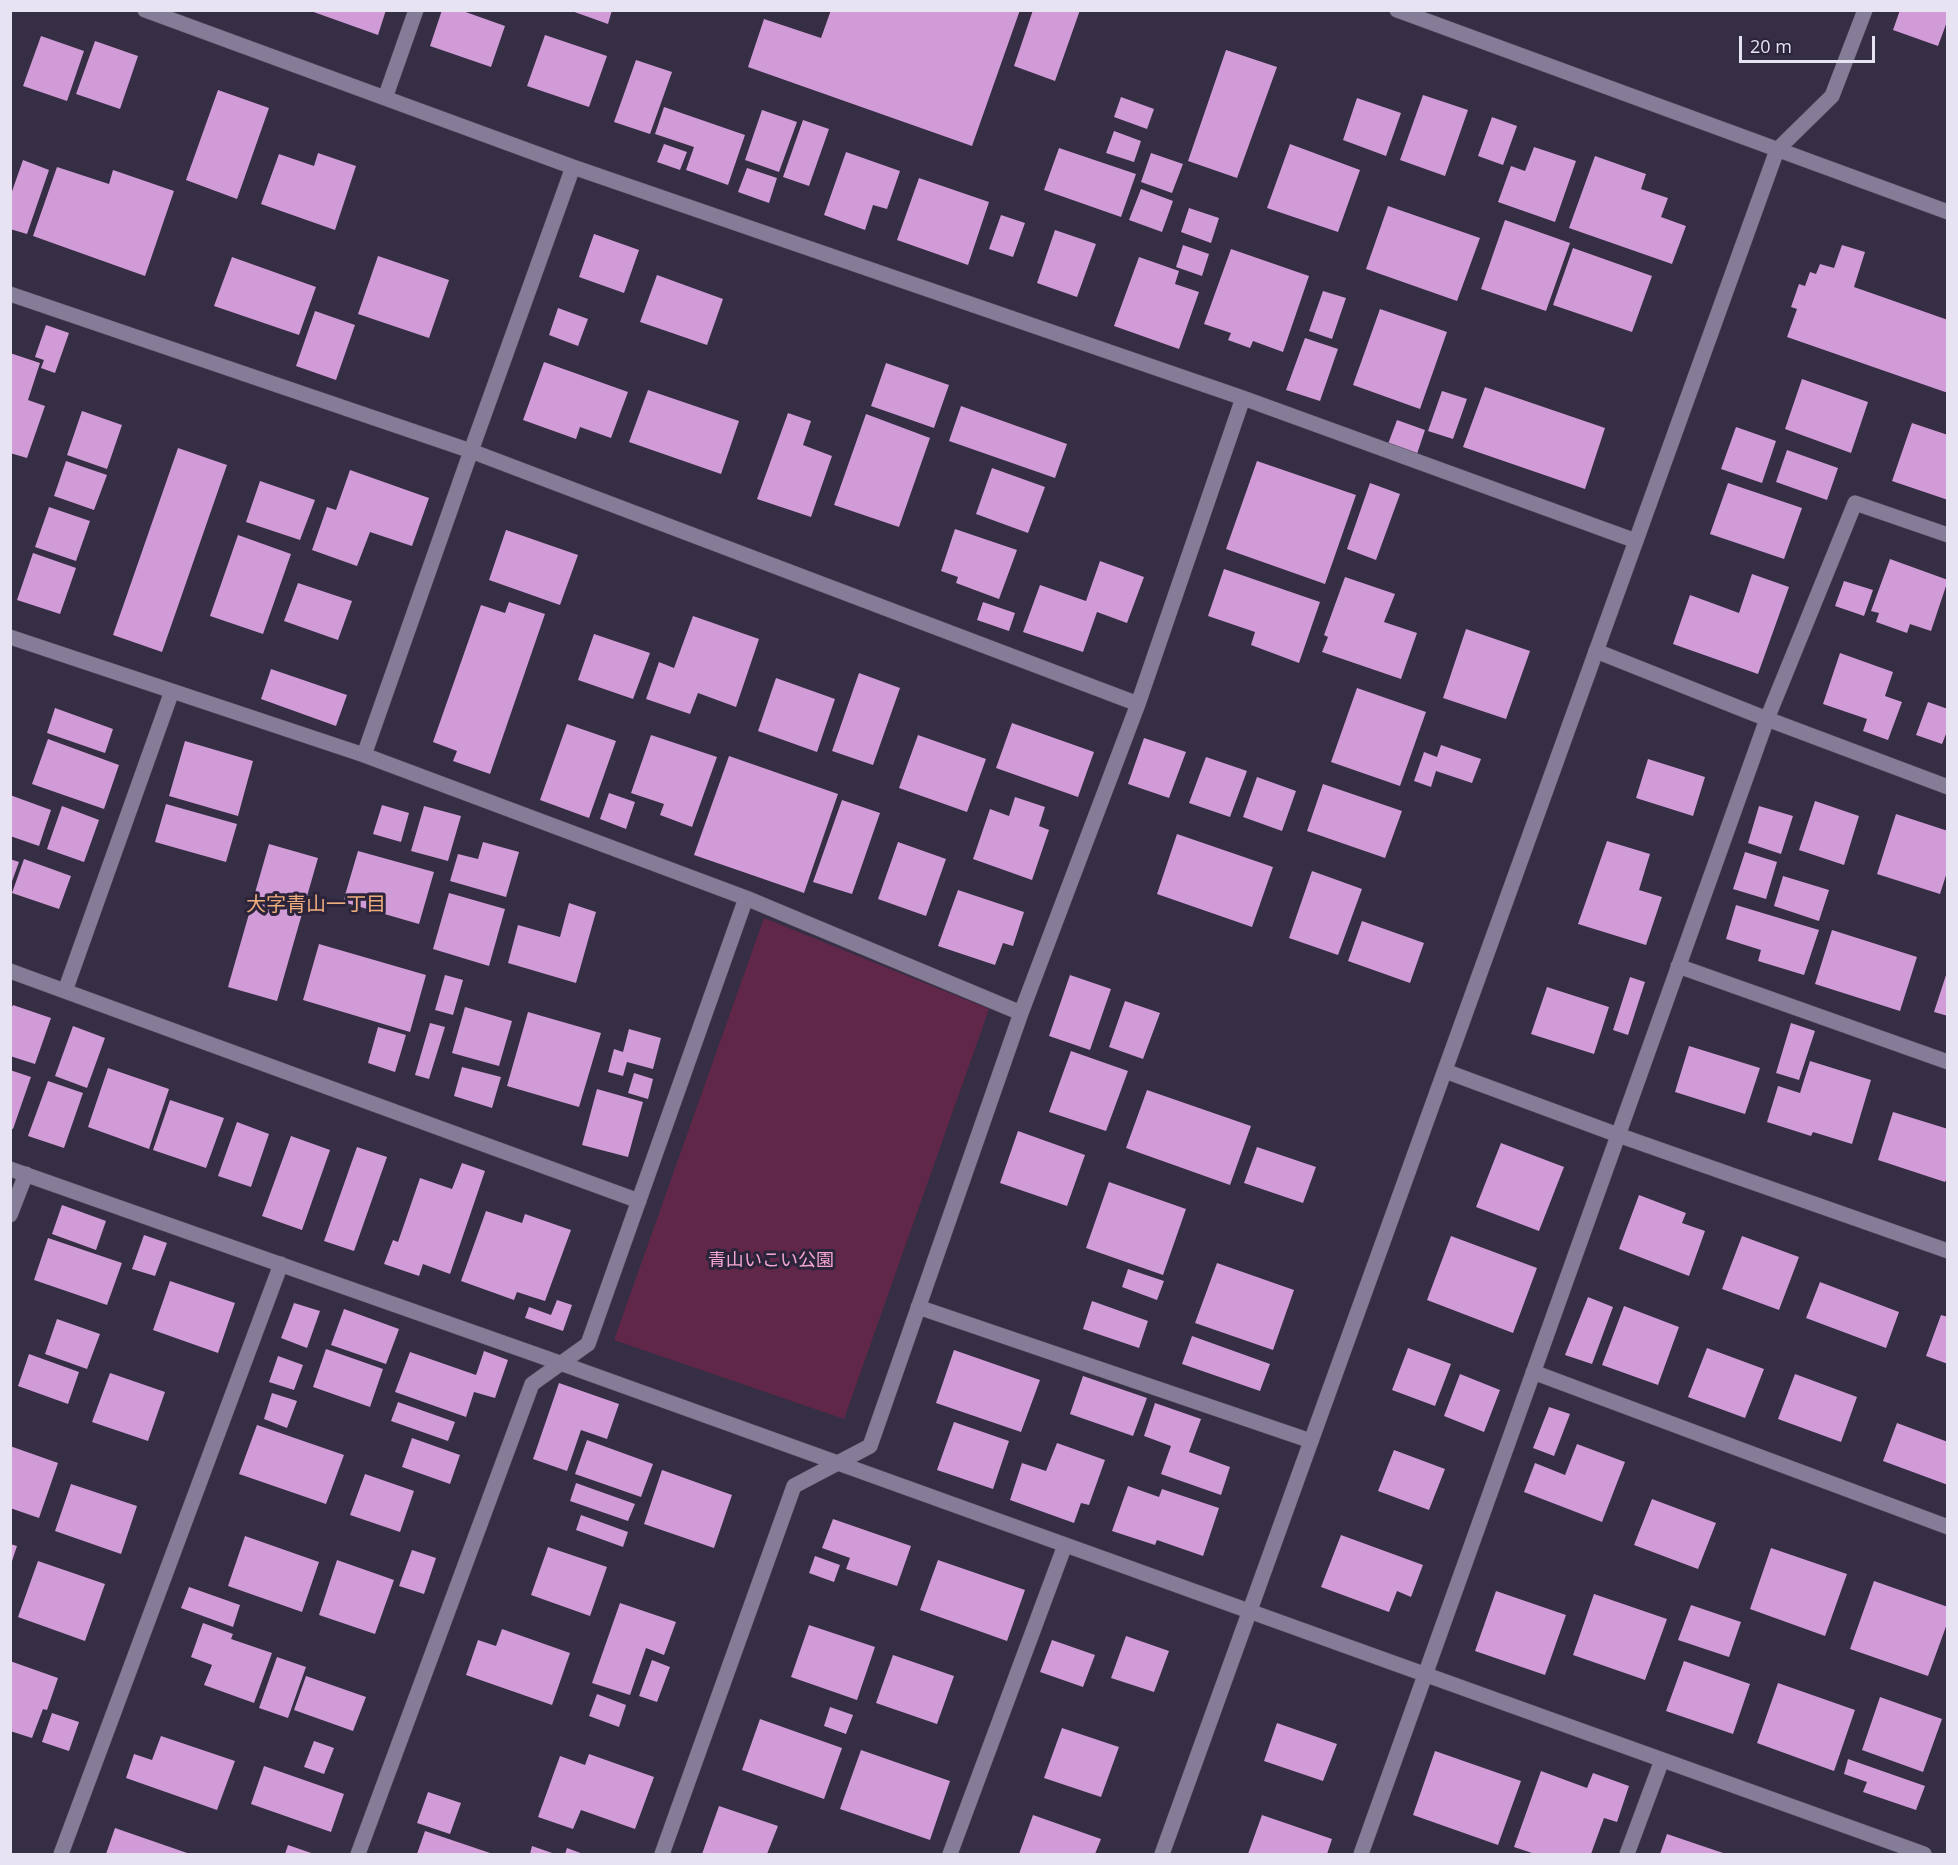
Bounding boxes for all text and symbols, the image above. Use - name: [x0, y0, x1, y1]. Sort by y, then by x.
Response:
- scale bar: [1742, 24, 1878, 62]
- text: 20 m: [1750, 34, 1792, 58]
- district label: 大字青山一丁目: [246, 893, 386, 917]
- park label: 青山いこい公園: [708, 1250, 834, 1272]

